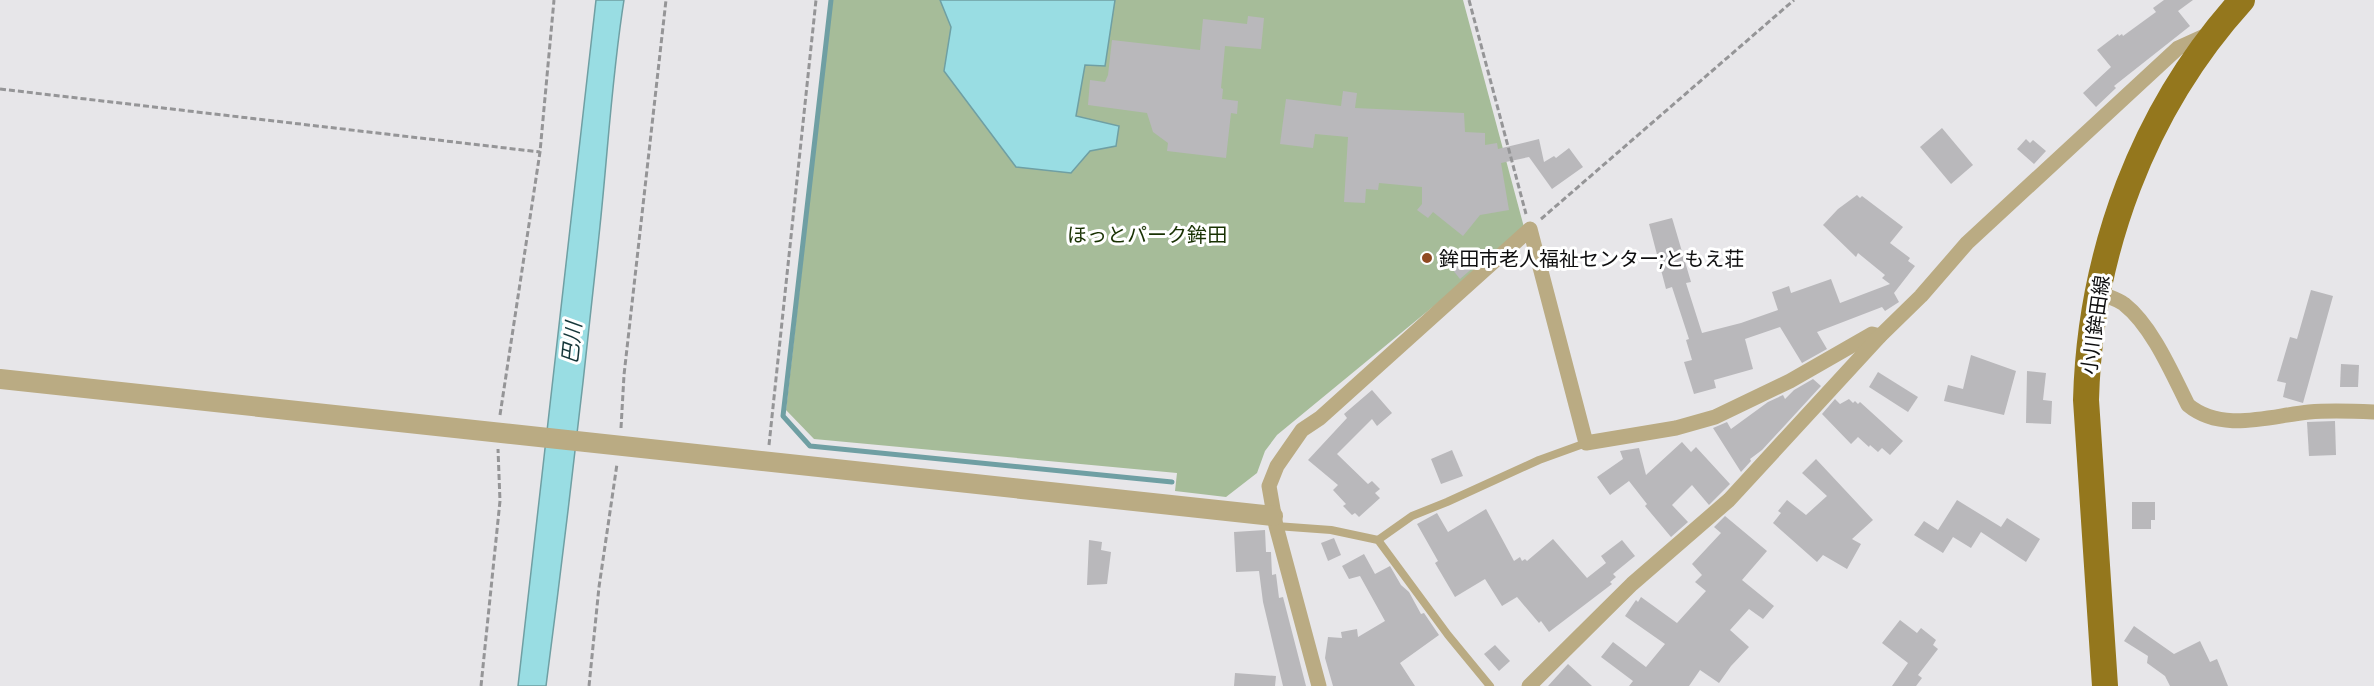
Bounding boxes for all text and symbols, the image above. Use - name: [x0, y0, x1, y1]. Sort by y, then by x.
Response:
- park label: ほっとパーク鉾田: [1067, 221, 1227, 248]
- place label: 鉾田市老人福祉センター;ともえ荘: [1439, 245, 1744, 272]
- marker: 鉾田市老人福祉センター;ともえ荘: [1420, 251, 1434, 265]
- street label: 小川鉾田線: [2075, 274, 2115, 376]
- water label: 巴川: [555, 319, 587, 365]

